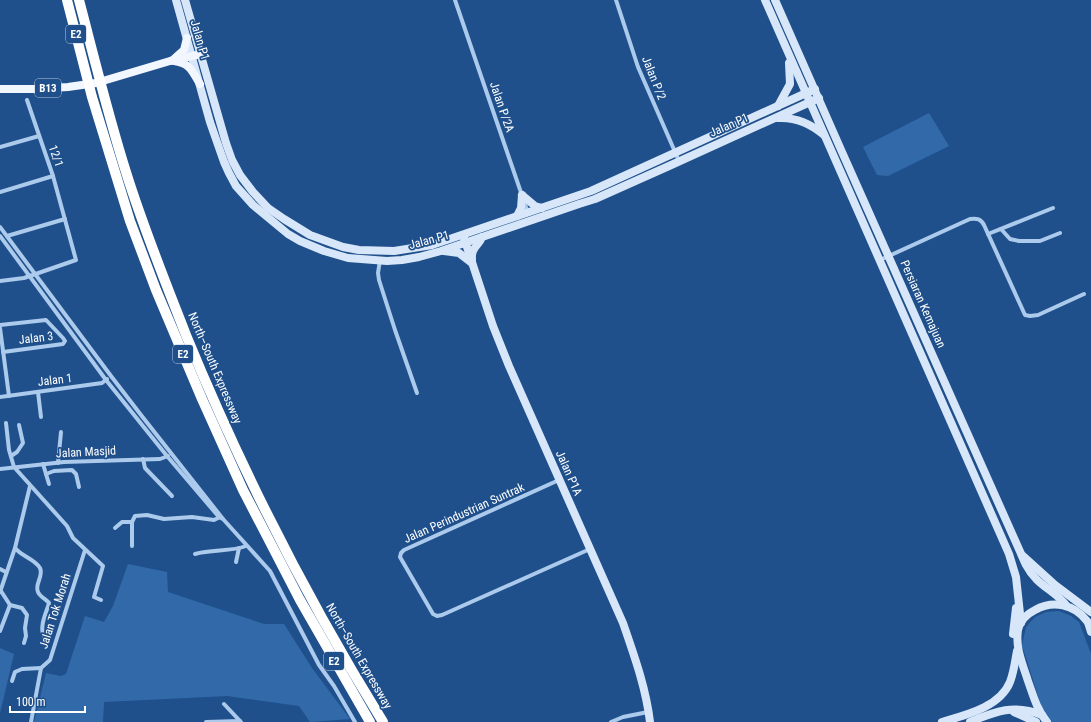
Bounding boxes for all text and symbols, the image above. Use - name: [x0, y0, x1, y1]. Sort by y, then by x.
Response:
- street label: Jalan P1: [188, 18, 212, 62]
- road number: E2: [66, 25, 86, 43]
- street label: Jalan P/2: [639, 54, 669, 102]
- road number: B13: [35, 79, 61, 97]
- street label: Jalan P/2A: [487, 80, 517, 134]
- street label: Jalan P1: [707, 110, 751, 140]
- street label: 12/1: [46, 143, 66, 169]
- street label: Jalan P1: [407, 228, 451, 252]
- street label: Persiaran Kemajuan: [897, 258, 949, 350]
- street label: North–South Expressway: [185, 310, 245, 426]
- street label: Jalan 3: [18, 329, 54, 347]
- road number: E2: [173, 345, 193, 363]
- street label: Jalan 1: [37, 371, 73, 389]
- street label: Jalan Masjid: [56, 443, 117, 461]
- street label: Jalan P1A: [553, 448, 585, 498]
- street label: Jalan Perindustrian Suntrak: [402, 480, 527, 546]
- street label: Jalan Tok Morah: [36, 571, 74, 650]
- street label: North–South Expressway: [323, 601, 395, 711]
- road number: E2: [324, 652, 344, 670]
- scale bar: [10, 688, 85, 714]
- text: 100 m: [16, 695, 46, 709]

